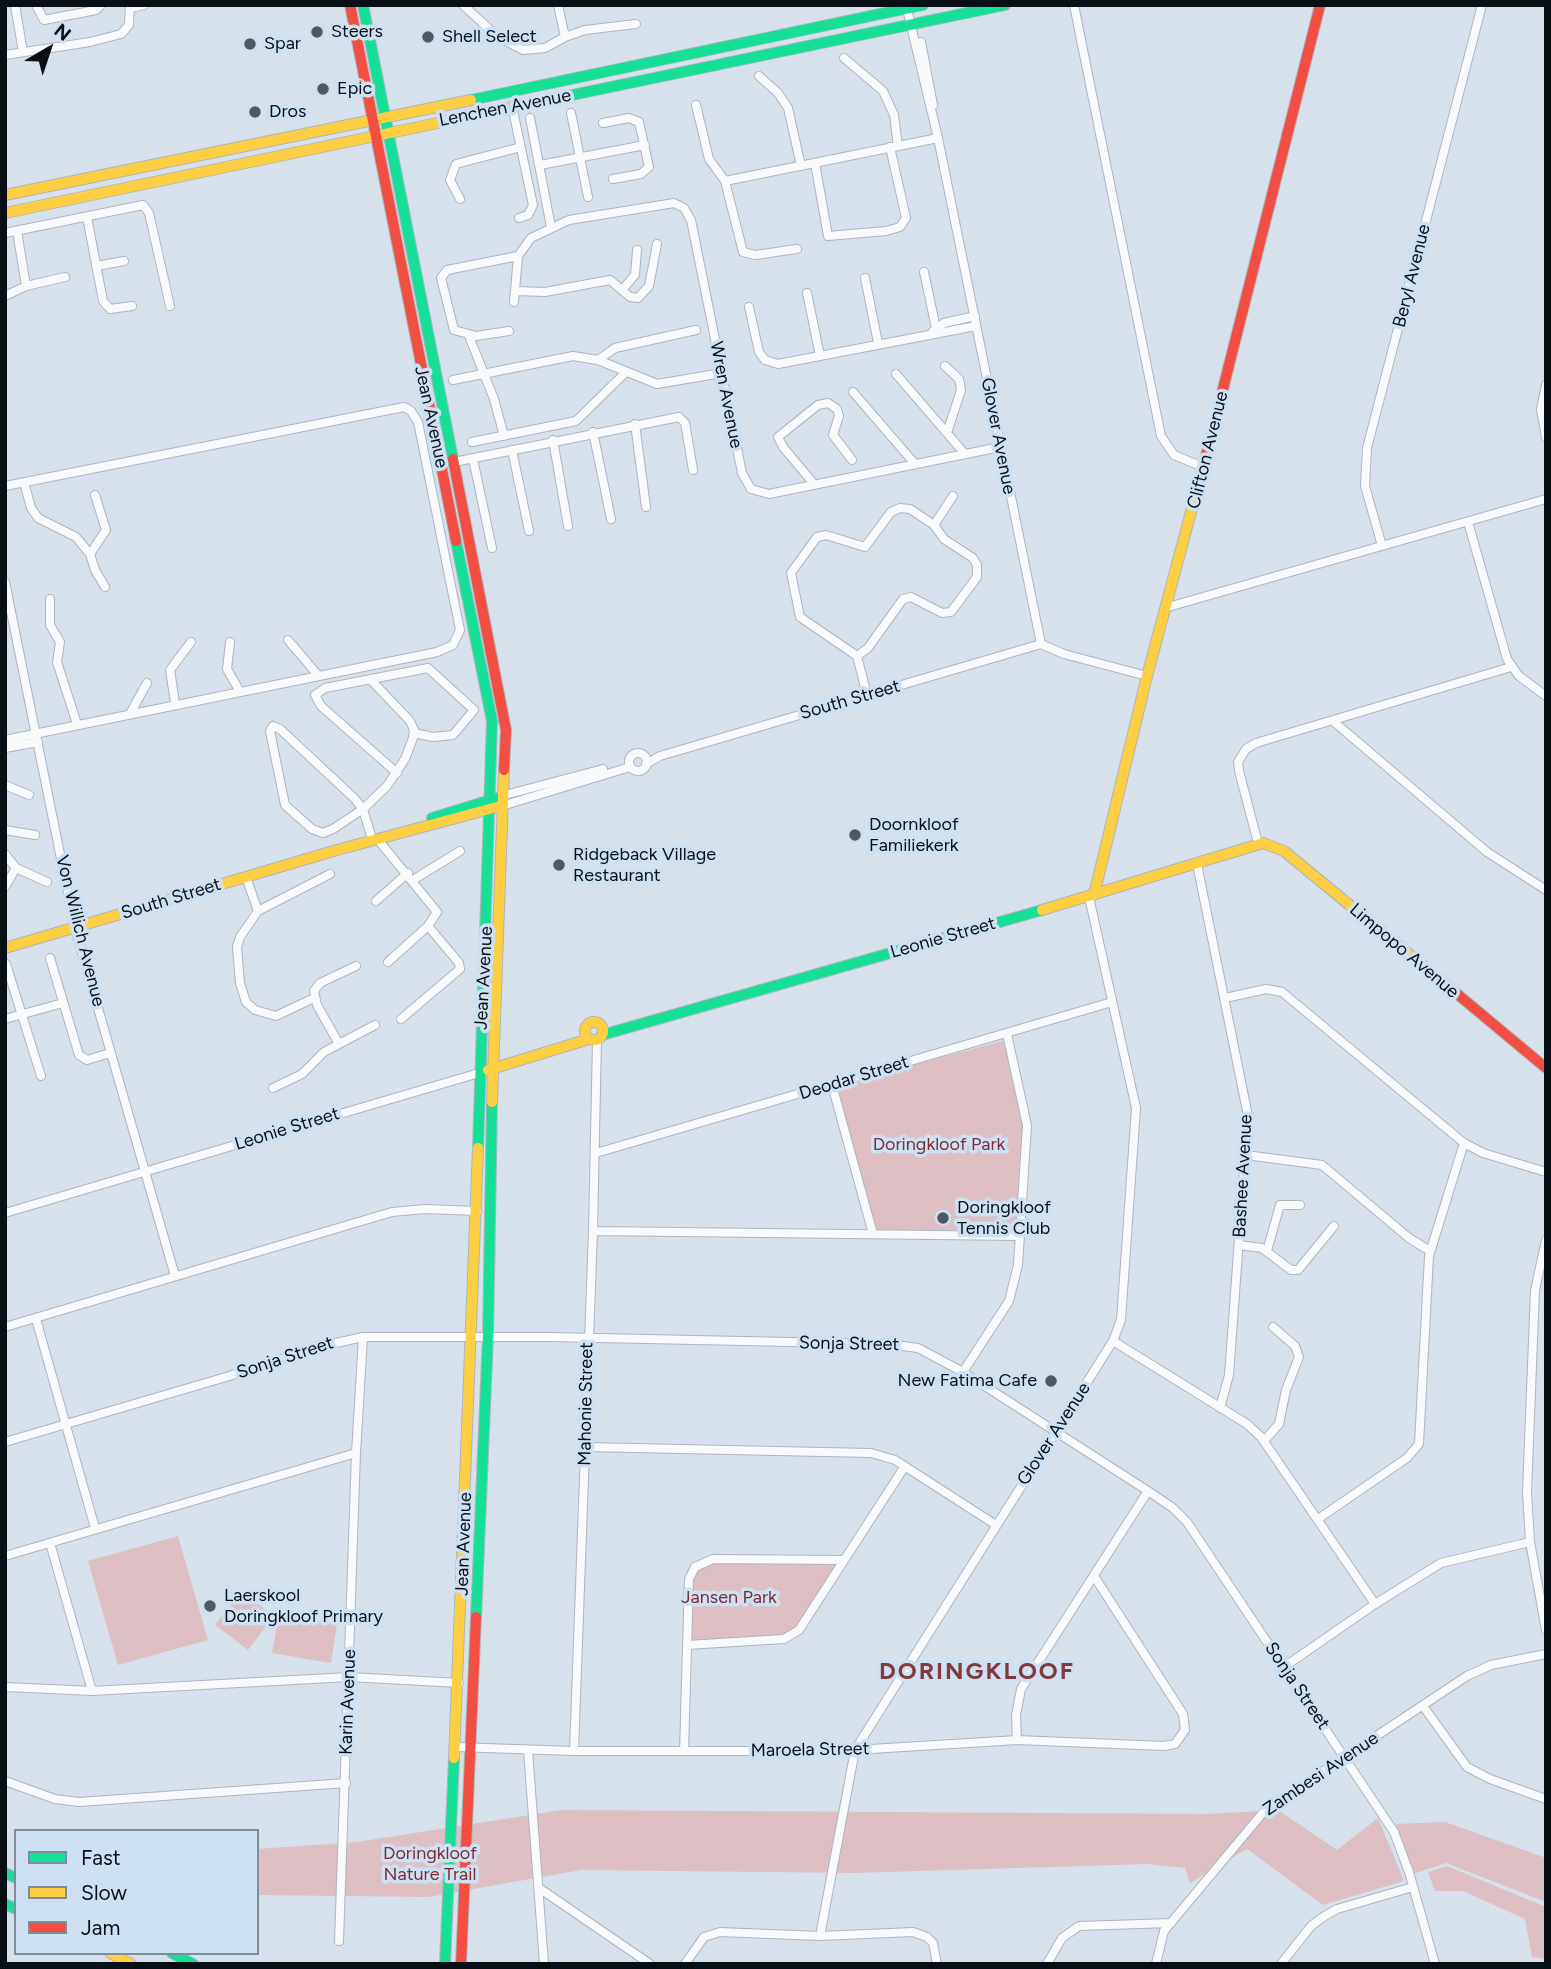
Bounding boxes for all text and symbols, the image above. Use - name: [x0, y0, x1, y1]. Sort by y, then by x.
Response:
- north arrow: [14, 14, 84, 84]
- text: N: [50, 19, 75, 46]
- place label: Steers: [331, 21, 383, 43]
- marker: Steers: [309, 24, 325, 40]
- place label: Shell Select: [442, 26, 536, 48]
- marker: Shell Select: [420, 29, 436, 45]
- place label: Spar: [264, 33, 301, 55]
- marker: Spar: [242, 36, 258, 52]
- place label: Epic: [337, 78, 372, 100]
- marker: Epic: [315, 81, 331, 97]
- street label: Lenchen Avenue: [437, 85, 573, 131]
- place label: Dros: [269, 101, 306, 123]
- marker: Dros: [247, 104, 263, 120]
- street label: Beryl Avenue: [1389, 222, 1435, 330]
- street label: Wren Avenue: [705, 340, 747, 450]
- street label: Jean Avenue: [410, 364, 452, 470]
- street label: Glover Avenue: [976, 376, 1020, 496]
- street label: Clifton Avenue: [1183, 389, 1233, 511]
- street label: South Street: [797, 675, 903, 725]
- place label: Doornkloof Familiekerk: [869, 814, 959, 856]
- marker: Doornkloof Familiekerk: [847, 827, 863, 843]
- place label: Ridgeback Village Restaurant: [573, 844, 716, 886]
- street label: Von Willich Avenue: [51, 853, 109, 1009]
- marker: Ridgeback Village Restaurant: [551, 857, 567, 873]
- street label: South Street: [118, 874, 224, 924]
- street label: Limpopo Avenue: [1345, 899, 1463, 1003]
- street label: Leonie Street: [888, 913, 998, 963]
- street label: Jean Avenue: [471, 926, 497, 1030]
- street label: Deodar Street: [797, 1051, 911, 1105]
- street label: Leonie Street: [232, 1103, 342, 1155]
- street label: Bashee Avenue: [1229, 1114, 1257, 1238]
- park label: Doringkloof Park: [873, 1134, 1005, 1156]
- place label: Doringkloof Tennis Club: [957, 1197, 1051, 1240]
- marker: Doringkloof Tennis Club: [935, 1210, 951, 1226]
- street label: Sonja Street: [234, 1332, 336, 1384]
- street label: Sonja Street: [799, 1332, 899, 1356]
- street label: Mahonie Street: [574, 1342, 598, 1466]
- place label: New Fatima Cafe: [898, 1370, 1037, 1392]
- marker: New Fatima Cafe: [1043, 1373, 1059, 1389]
- street label: Glover Avenue: [1013, 1379, 1095, 1489]
- street label: Jean Avenue: [451, 1492, 477, 1596]
- place label: Laerskool Doringkloof Primary: [224, 1585, 383, 1628]
- park label: Jansen Park: [681, 1587, 777, 1609]
- marker: Laerskool Doringkloof Primary: [202, 1598, 218, 1614]
- street label: Sonja Street: [1260, 1638, 1334, 1734]
- street label: Karin Avenue: [335, 1649, 361, 1755]
- district label: DORINGKLOOF: [880, 1658, 1074, 1686]
- street label: Zambesi Avenue: [1259, 1727, 1383, 1821]
- street label: Maroela Street: [750, 1738, 870, 1762]
- legend: [14, 1829, 259, 1955]
- park label: Doringkloof Nature Trail: [383, 1843, 477, 1885]
- text: Fast: [81, 1845, 121, 1870]
- text: Slow: [81, 1880, 127, 1905]
- text: Jam: [81, 1915, 120, 1940]

